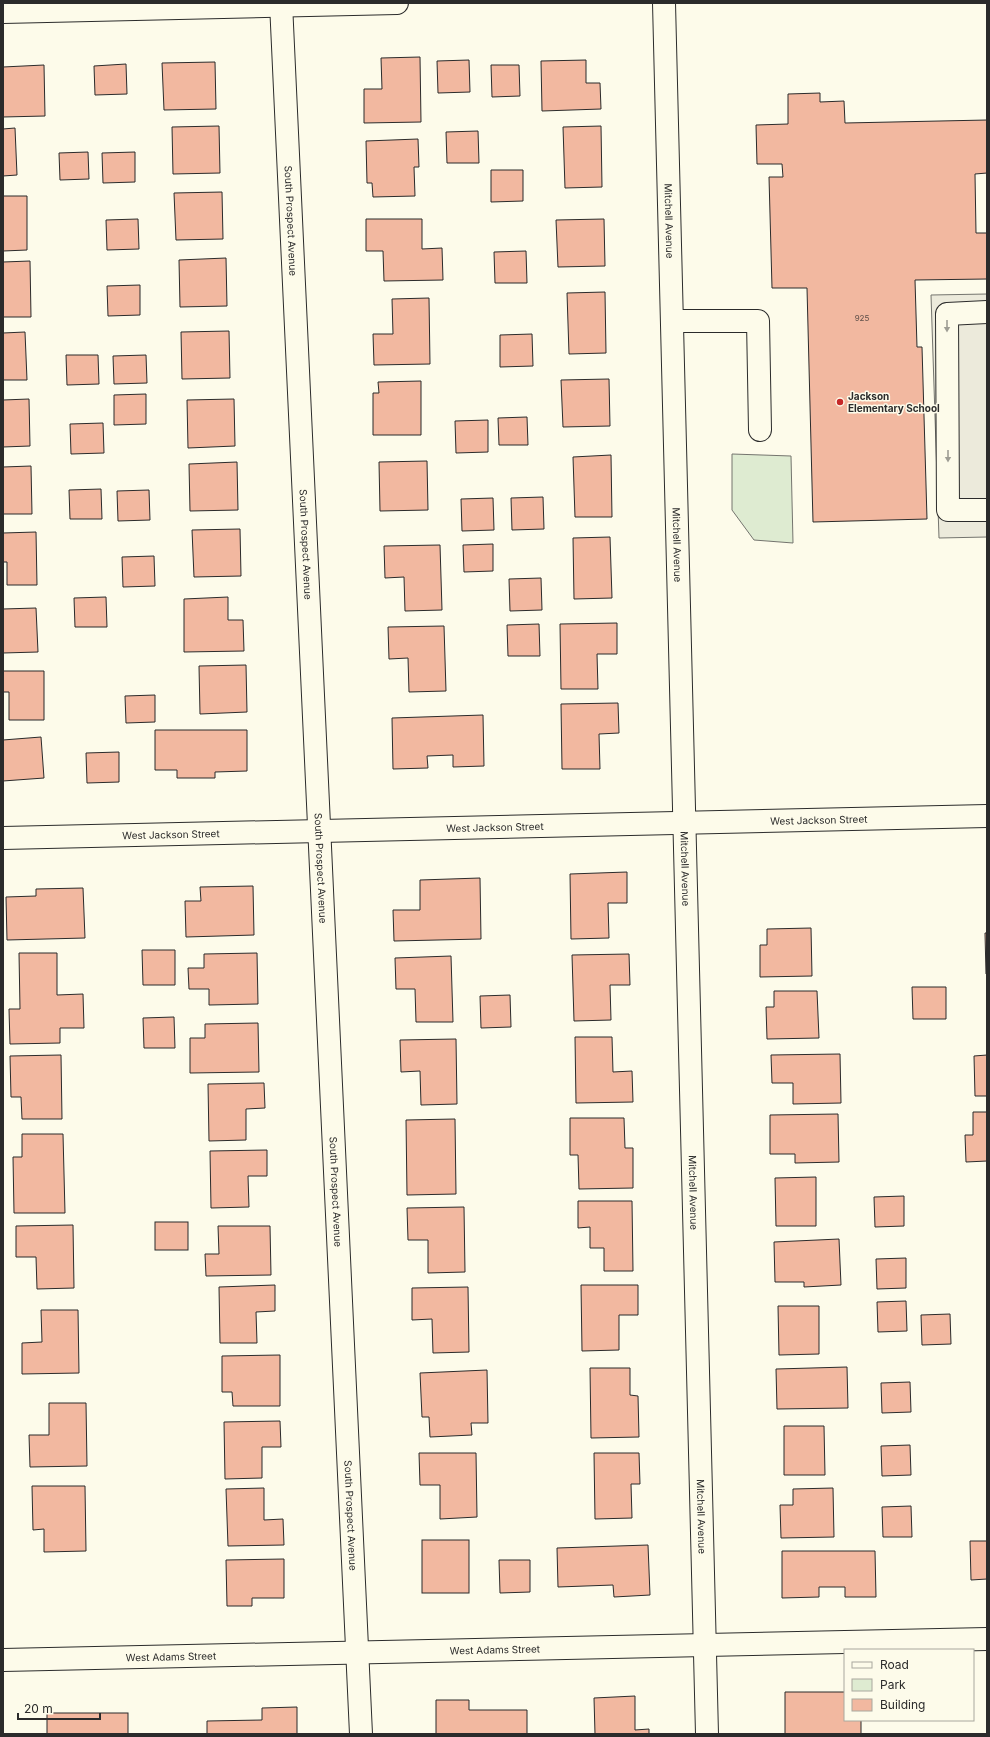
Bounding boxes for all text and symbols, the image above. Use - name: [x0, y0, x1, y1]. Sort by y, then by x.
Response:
- street label: South Prospect Avenue: [283, 165, 300, 276]
- street label: Mitchell Avenue: [662, 183, 676, 259]
- house number: 925: [855, 313, 869, 323]
- one-way arrow: [944, 320, 950, 333]
- place label: Jackson Elementary School: [848, 390, 940, 415]
- marker: Jackson Elementary School: [835, 397, 845, 407]
- one-way arrow: [945, 450, 951, 463]
- street label: South Prospect Avenue: [297, 489, 315, 600]
- street label: Mitchell Avenue: [671, 507, 684, 583]
- street label: South Prospect Avenue: [312, 813, 330, 924]
- street label: West Jackson Street: [770, 813, 868, 827]
- street label: West Jackson Street: [446, 820, 544, 834]
- street label: West Jackson Street: [122, 827, 221, 841]
- street label: Mitchell Avenue: [679, 831, 692, 907]
- street label: South Prospect Avenue: [327, 1136, 344, 1247]
- street label: Mitchell Avenue: [687, 1155, 700, 1230]
- street label: South Prospect Avenue: [342, 1460, 359, 1571]
- street label: Mitchell Avenue: [695, 1479, 709, 1554]
- street label: West Adams Street: [450, 1643, 541, 1656]
- street label: West Adams Street: [126, 1649, 217, 1663]
- legend: [844, 1649, 974, 1721]
- text: Road: [880, 1657, 909, 1672]
- text: Park: [880, 1677, 906, 1692]
- scale bar: [18, 1695, 100, 1721]
- text: Building: [880, 1697, 925, 1712]
- text: 20 m: [24, 1701, 53, 1716]

